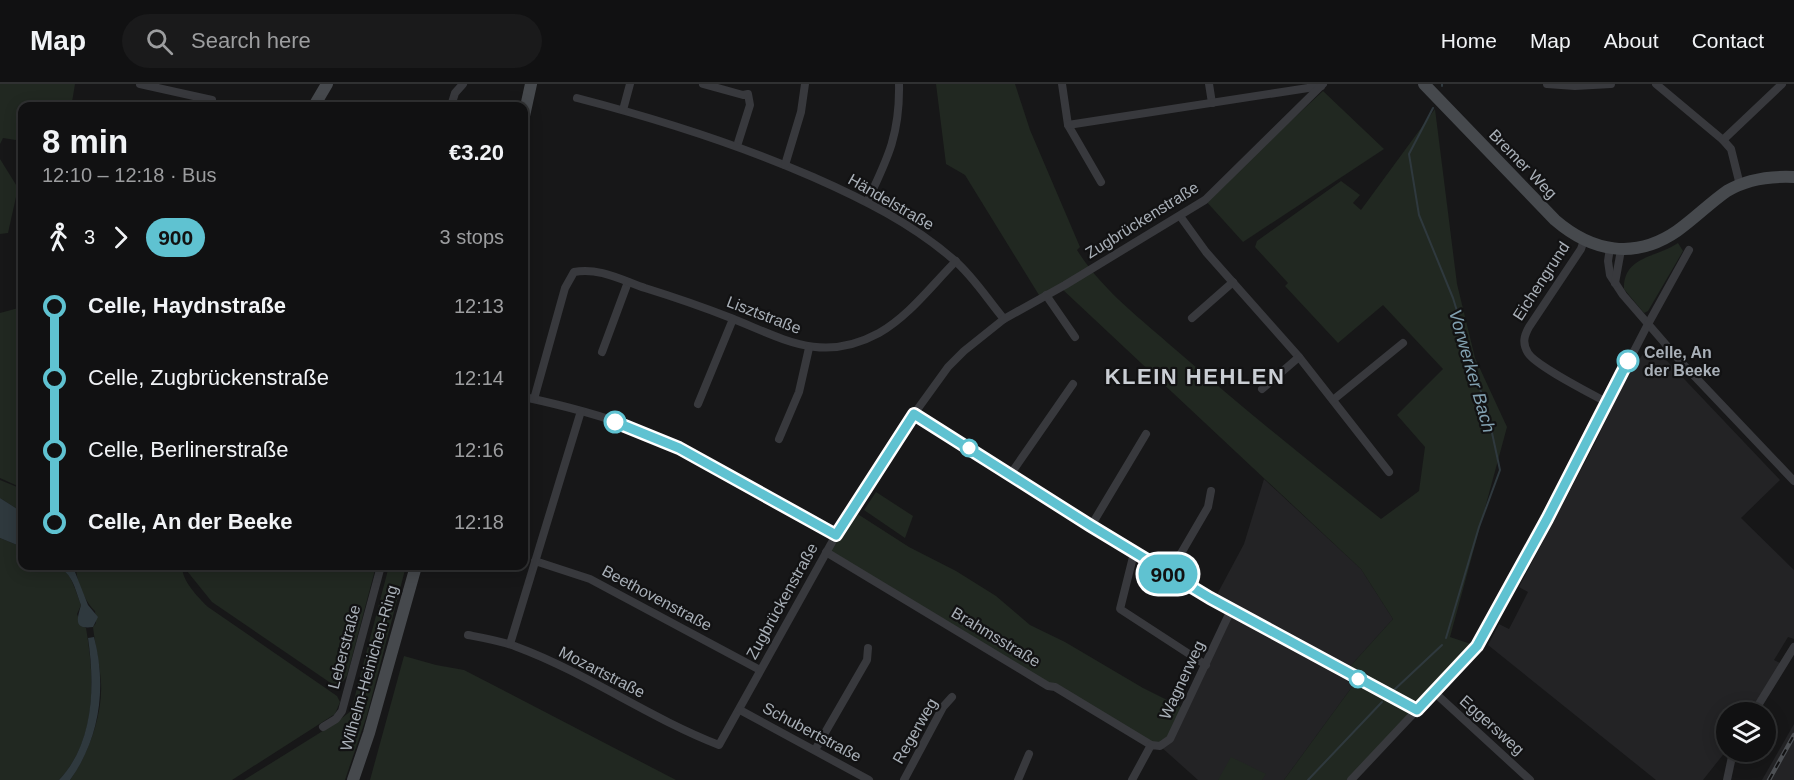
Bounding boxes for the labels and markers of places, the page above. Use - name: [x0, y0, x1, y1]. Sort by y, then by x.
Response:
- place label: Celle, An der Beeke: [1644, 344, 1721, 379]
- marker: Celle, An der Beeke: [1617, 350, 1639, 372]
- unlabelled marker: [604, 411, 626, 433]
- unlabelled marker: [960, 439, 978, 457]
- unlabelled marker: [1349, 670, 1367, 688]

